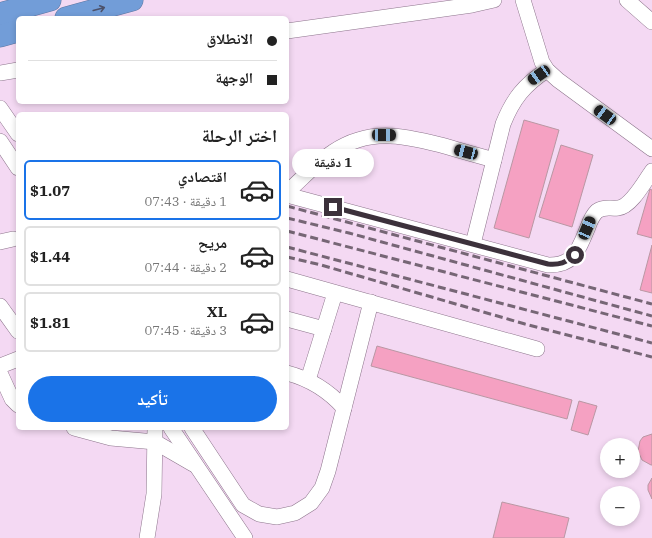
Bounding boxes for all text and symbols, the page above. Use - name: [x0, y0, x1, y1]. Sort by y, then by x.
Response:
- one-way arrow: [93, 5, 106, 12]
- text: الانطلاق: [207, 29, 253, 48]
- car: [526, 63, 552, 87]
- text: الوجهة: [215, 68, 253, 87]
- car: [592, 103, 618, 127]
- text: اختر الرحلة: [202, 124, 277, 147]
- car: [372, 129, 396, 141]
- car: [453, 143, 479, 161]
- callout: 1 دقيقة: [292, 149, 374, 177]
- text: 1 دقيقة: [314, 154, 352, 171]
- text: اقتصادي: [178, 167, 227, 186]
- icon: car: [239, 172, 275, 208]
- text: $1.07: [30, 181, 70, 200]
- text: 1 دقيقة · 07:43: [145, 193, 227, 210]
- route end: [324, 198, 342, 216]
- car: [577, 215, 597, 241]
- text: مريح: [198, 233, 227, 252]
- icon: car: [239, 238, 275, 274]
- route start: [566, 246, 584, 264]
- text: $1.44: [30, 247, 70, 266]
- text: 2 دقيقة · 07:44: [145, 259, 227, 276]
- text: XL: [207, 302, 227, 321]
- icon: car: [239, 304, 275, 340]
- text: $1.81: [30, 313, 70, 332]
- text: 3 دقيقة · 07:45: [145, 322, 227, 339]
- button: تأكيد: [28, 376, 277, 422]
- map controls: [600, 438, 640, 526]
- button: +: [600, 438, 640, 478]
- button: −: [600, 486, 640, 526]

